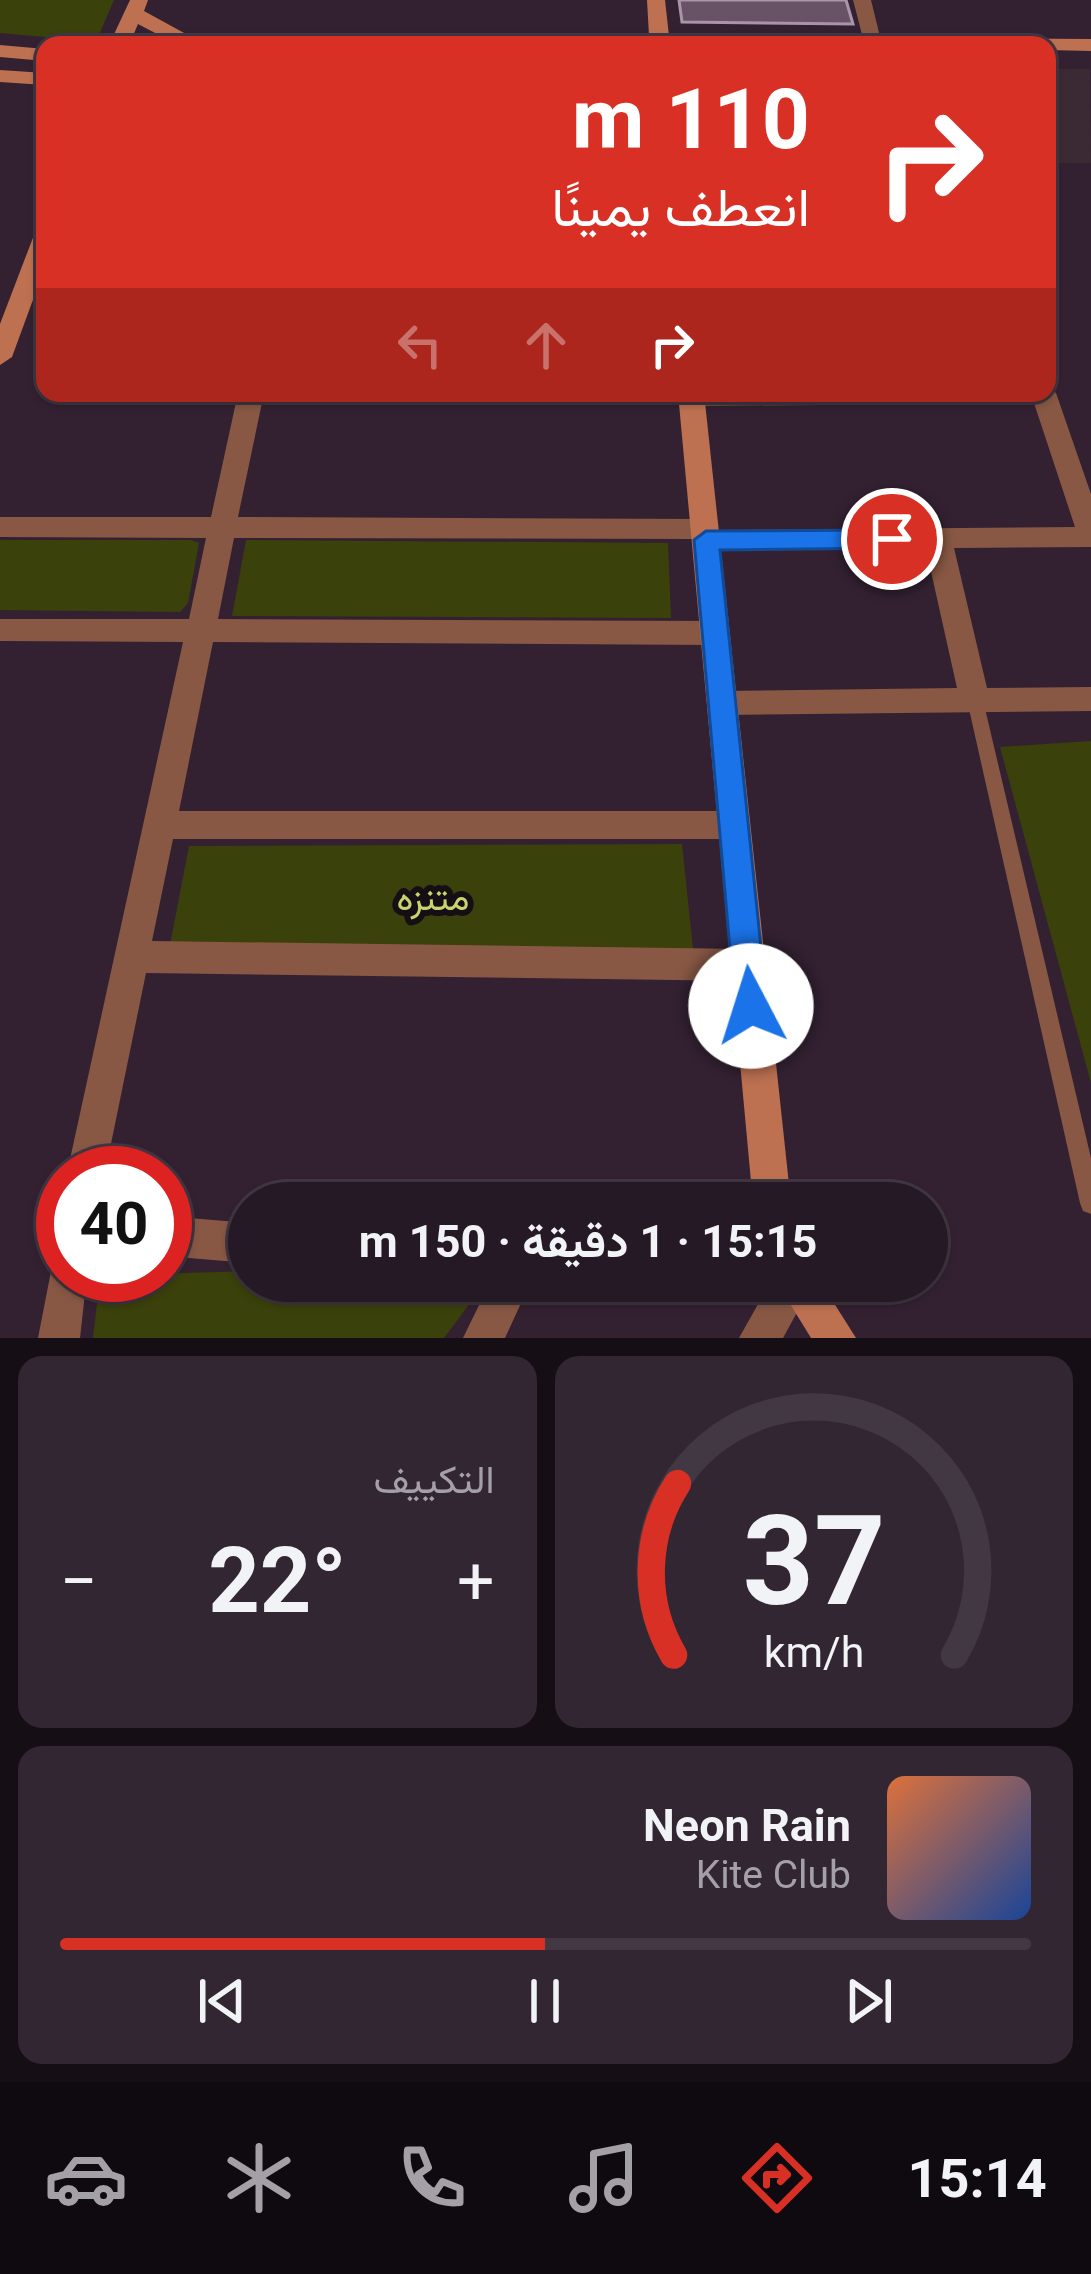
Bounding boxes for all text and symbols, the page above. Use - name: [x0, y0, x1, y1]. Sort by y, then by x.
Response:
- text: 110 m: [572, 70, 810, 169]
- icon: right: [852, 84, 1008, 240]
- text: انعطف يمينًا: [551, 176, 810, 239]
- icon: left: [387, 312, 453, 378]
- icon: ahead: [513, 312, 579, 378]
- icon: right: [639, 312, 705, 378]
- pin: [841, 488, 943, 590]
- icon: arrive: [859, 506, 925, 572]
- park label: متنزه: [397, 877, 469, 920]
- position arrow: [688, 943, 814, 1069]
- speed limit sign: 40: [36, 1146, 192, 1302]
- text: 15:15 · 1 دقيقة · 150 m: [359, 1215, 817, 1268]
- text: التكييف: [374, 1457, 495, 1503]
- text: 37: [742, 1488, 885, 1634]
- text: 22°: [208, 1529, 347, 1634]
- text: −: [60, 1543, 98, 1620]
- text: +: [457, 1543, 494, 1620]
- text: km/h: [763, 1627, 864, 1677]
- text: Neon Rain: [643, 1799, 851, 1852]
- text: Kite Club: [696, 1852, 851, 1898]
- icon: previous: [189, 1968, 255, 2034]
- icon: pause: [512, 1968, 578, 2034]
- icon: next: [836, 1968, 902, 2034]
- icon: car: [44, 2136, 128, 2220]
- icon: climate: [217, 2136, 301, 2220]
- icon: phone: [390, 2136, 474, 2220]
- icon: music: [562, 2136, 646, 2220]
- icon: directions: [735, 2136, 819, 2220]
- text: 15:14: [908, 2147, 1047, 2210]

